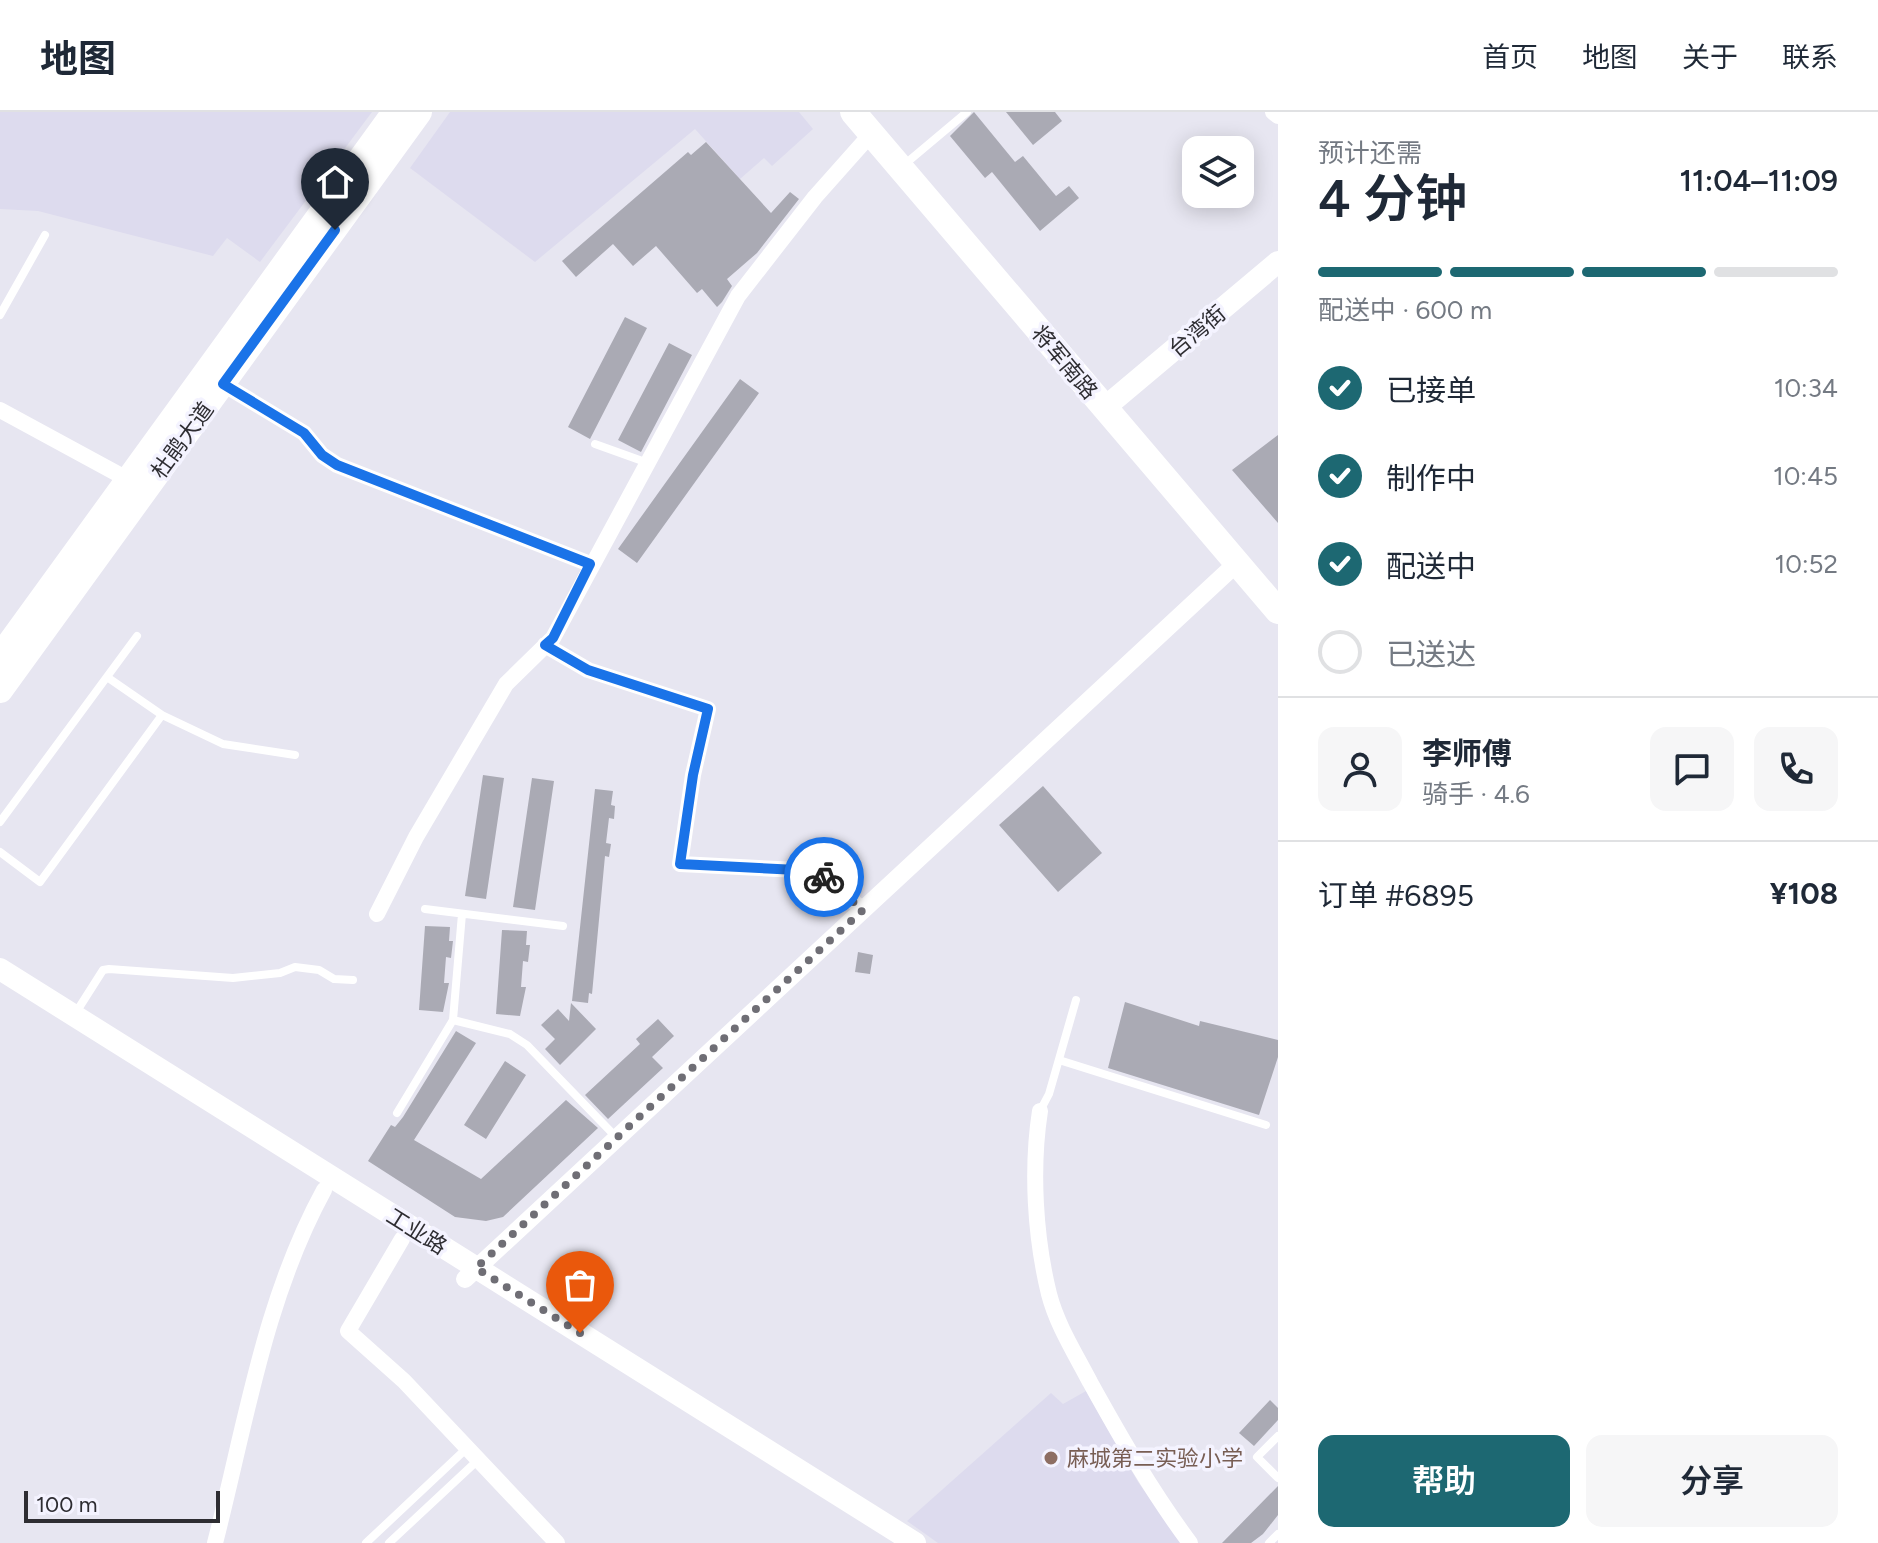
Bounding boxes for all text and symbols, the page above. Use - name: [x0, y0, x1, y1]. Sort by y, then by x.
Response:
- text: 地图: [40, 36, 116, 82]
- text: 首页: [1482, 40, 1538, 74]
- text: 地图: [1582, 40, 1638, 74]
- text: 关于: [1682, 40, 1738, 74]
- text: 联系: [1782, 40, 1838, 74]
- map controls: [1182, 136, 1254, 208]
- button: layers: [1182, 136, 1254, 208]
- text: 预计还需: [1318, 137, 1422, 169]
- pin: [301, 148, 369, 230]
- icon: home: [313, 160, 357, 204]
- text: 11:04–11:09: [1680, 162, 1838, 199]
- text: 4 分钟: [1318, 168, 1467, 230]
- text: 配送中 · 600 m: [1318, 294, 1492, 326]
- street label: 台湾街: [1163, 300, 1231, 363]
- street label: 将军南路: [1026, 320, 1103, 405]
- icon: check: [1318, 366, 1362, 410]
- text: 已接单: [1386, 372, 1476, 409]
- text: 10:34: [1774, 372, 1838, 404]
- street label: 杜鹃大道: [146, 397, 219, 484]
- icon: check: [1318, 454, 1362, 498]
- text: 制作中: [1386, 460, 1476, 497]
- text: 10:45: [1773, 460, 1838, 492]
- icon: check: [1318, 542, 1362, 586]
- text: 配送中: [1386, 548, 1476, 585]
- text: 10:52: [1775, 548, 1838, 580]
- text: 已送达: [1386, 636, 1476, 673]
- button: person: [1318, 727, 1402, 811]
- button: chat: [1650, 727, 1734, 811]
- button: phone: [1754, 727, 1838, 811]
- text: 李师傅: [1422, 735, 1512, 772]
- text: 骑手 · 4.6: [1422, 778, 1530, 810]
- courier: [784, 837, 864, 917]
- icon: bike: [802, 855, 846, 899]
- text: ¥108: [1770, 875, 1838, 912]
- text: 订单 #6895: [1318, 877, 1474, 914]
- street label: 工业路: [382, 1202, 452, 1260]
- pin: [546, 1251, 614, 1333]
- icon: bag: [558, 1263, 602, 1307]
- button: 帮助: [1318, 1435, 1570, 1527]
- button: 分享: [1586, 1435, 1838, 1527]
- place label: 麻城第二实验小学: [1067, 1445, 1243, 1472]
- marker: 麻城第二实验小学: [1042, 1449, 1060, 1467]
- scale bar: [24, 1487, 220, 1523]
- text: 100 m: [36, 1491, 97, 1518]

